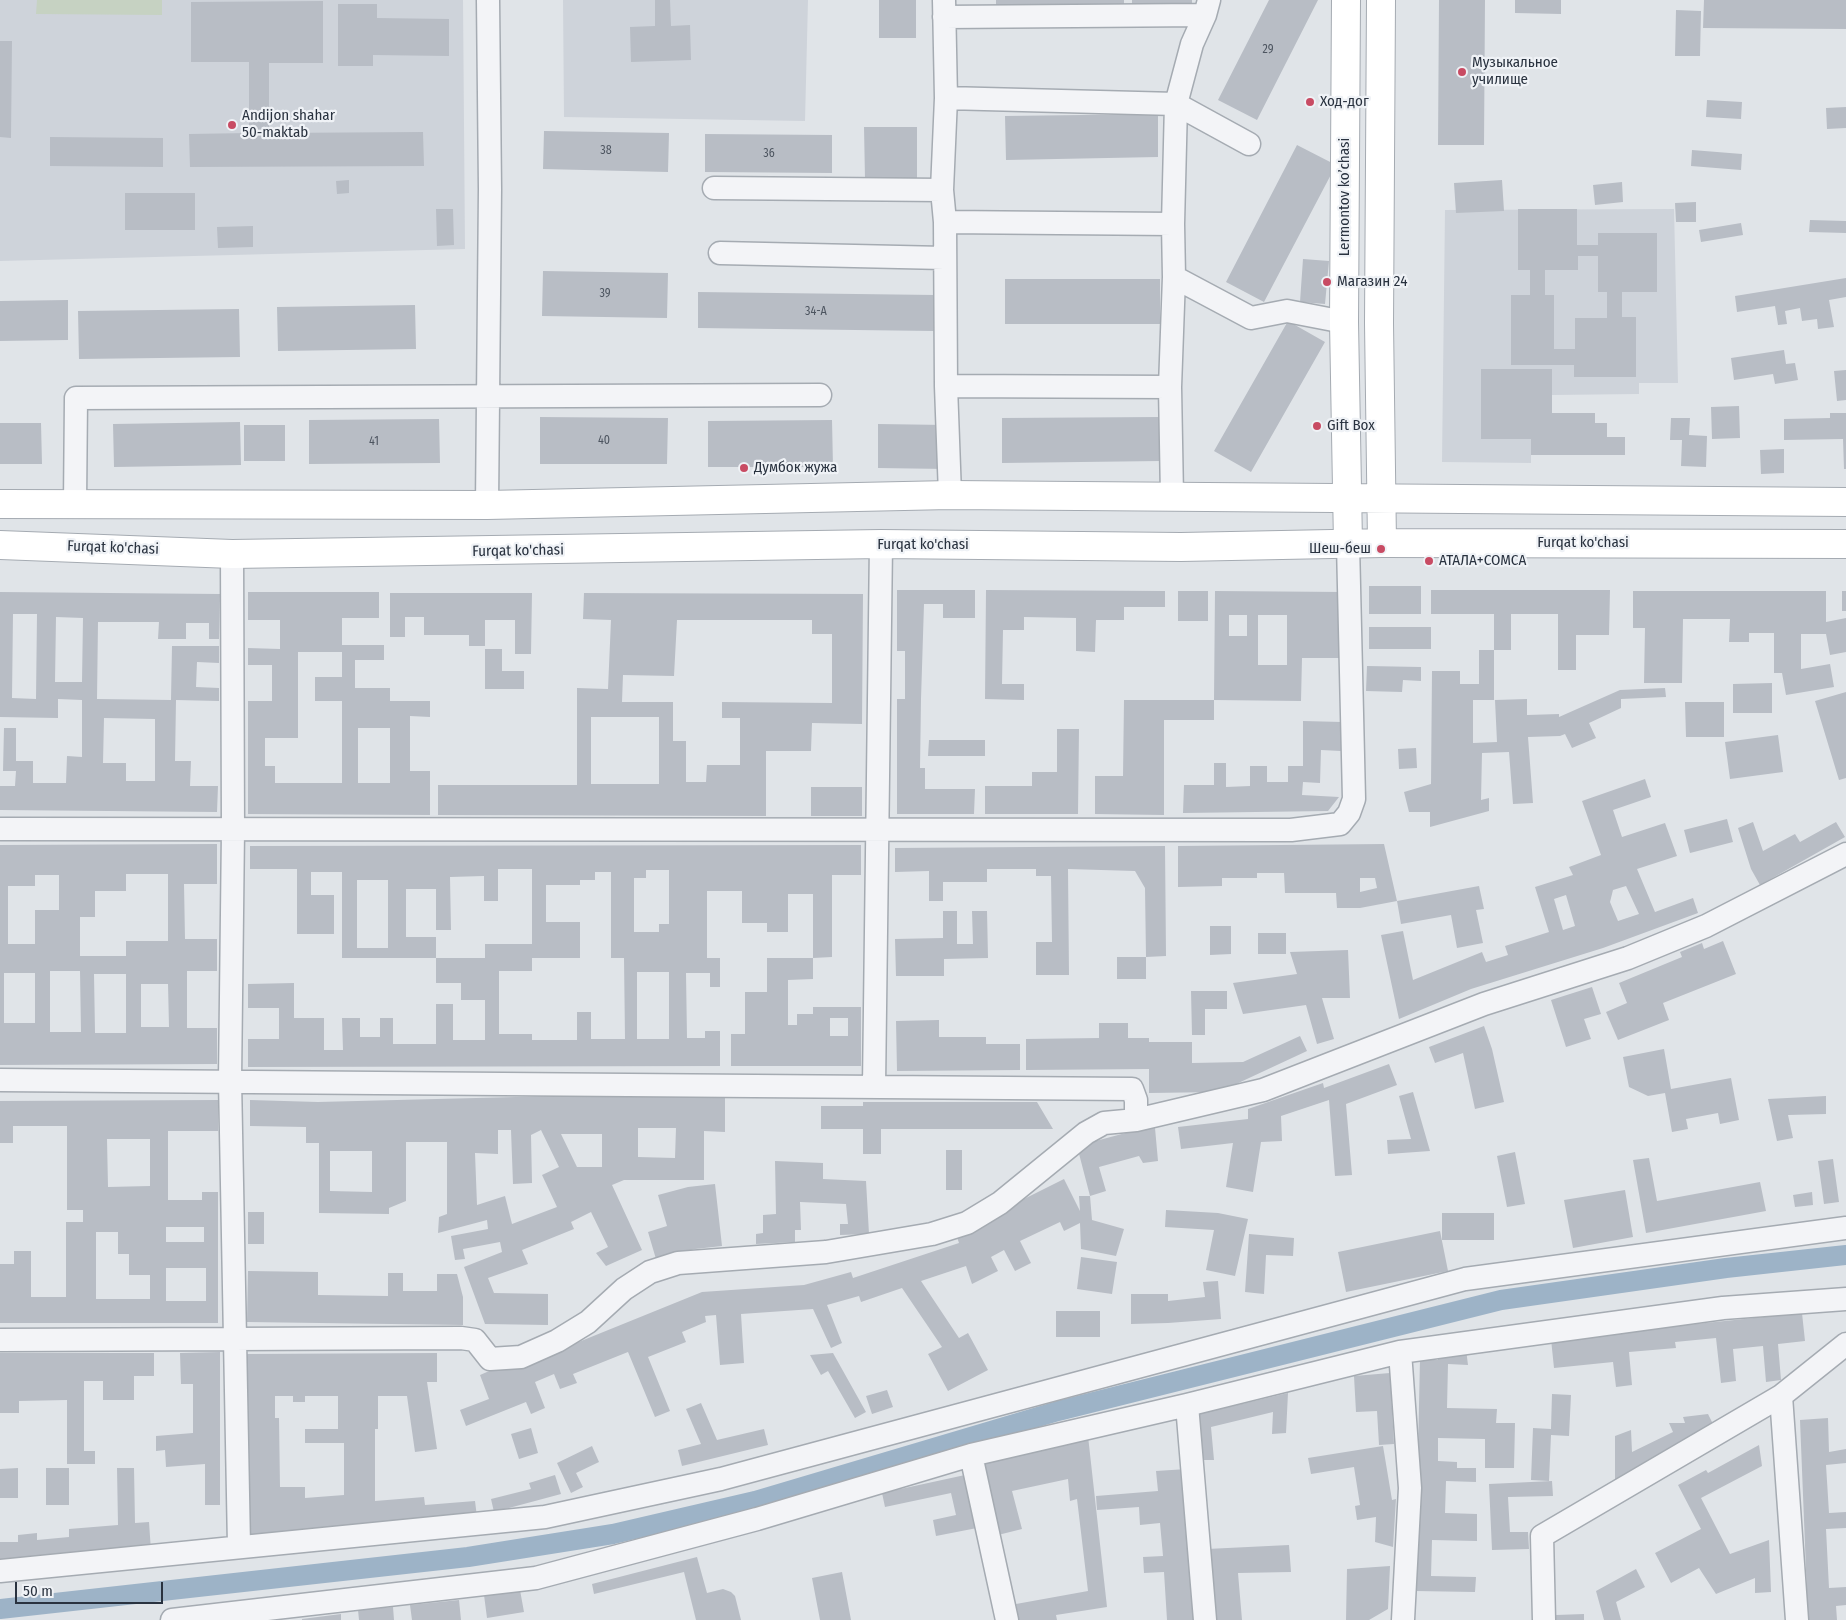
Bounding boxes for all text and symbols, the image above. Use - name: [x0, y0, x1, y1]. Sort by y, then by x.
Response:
- house number: 29: [1262, 43, 1274, 57]
- place label: Музыкальное училище: [1472, 54, 1558, 89]
- marker: Музыкальное училище: [1456, 66, 1468, 78]
- place label: Ход-дог: [1320, 93, 1369, 111]
- marker: Ход-дог: [1304, 96, 1316, 108]
- place label: Andijon shahar 50-maktab: [242, 107, 335, 142]
- marker: Andijon shahar 50-maktab: [226, 119, 238, 131]
- street label: Lermontov ko’chasi: [1336, 138, 1354, 256]
- house number: 38: [600, 144, 612, 158]
- house number: 36: [763, 147, 775, 161]
- place label: Магазин 24: [1337, 273, 1407, 291]
- marker: Магазин 24: [1321, 276, 1333, 288]
- house number: 39: [599, 287, 611, 301]
- house number: 34-А: [805, 305, 827, 319]
- place label: Gift Box: [1327, 417, 1375, 435]
- marker: Gift Box: [1311, 420, 1323, 432]
- house number: 40: [598, 434, 610, 448]
- house number: 41: [369, 435, 379, 449]
- place label: Думбок жужа: [754, 459, 837, 477]
- marker: Думбок жужа: [738, 462, 750, 474]
- street label: Furqat ko'chasi: [1537, 534, 1629, 552]
- street label: Furqat ko'chasi: [877, 536, 969, 554]
- street label: Furqat ko'chasi: [67, 537, 159, 559]
- place label: Шеш-беш: [1309, 540, 1371, 558]
- street label: Furqat ko'chasi: [472, 541, 564, 561]
- marker: Шеш-беш: [1375, 543, 1387, 555]
- place label: АТАЛА+СОМСА: [1439, 552, 1526, 570]
- marker: АТАЛА+СОМСА: [1423, 555, 1435, 567]
- scale bar: [18, 1572, 165, 1604]
- text: 50 m: [23, 1582, 53, 1600]

